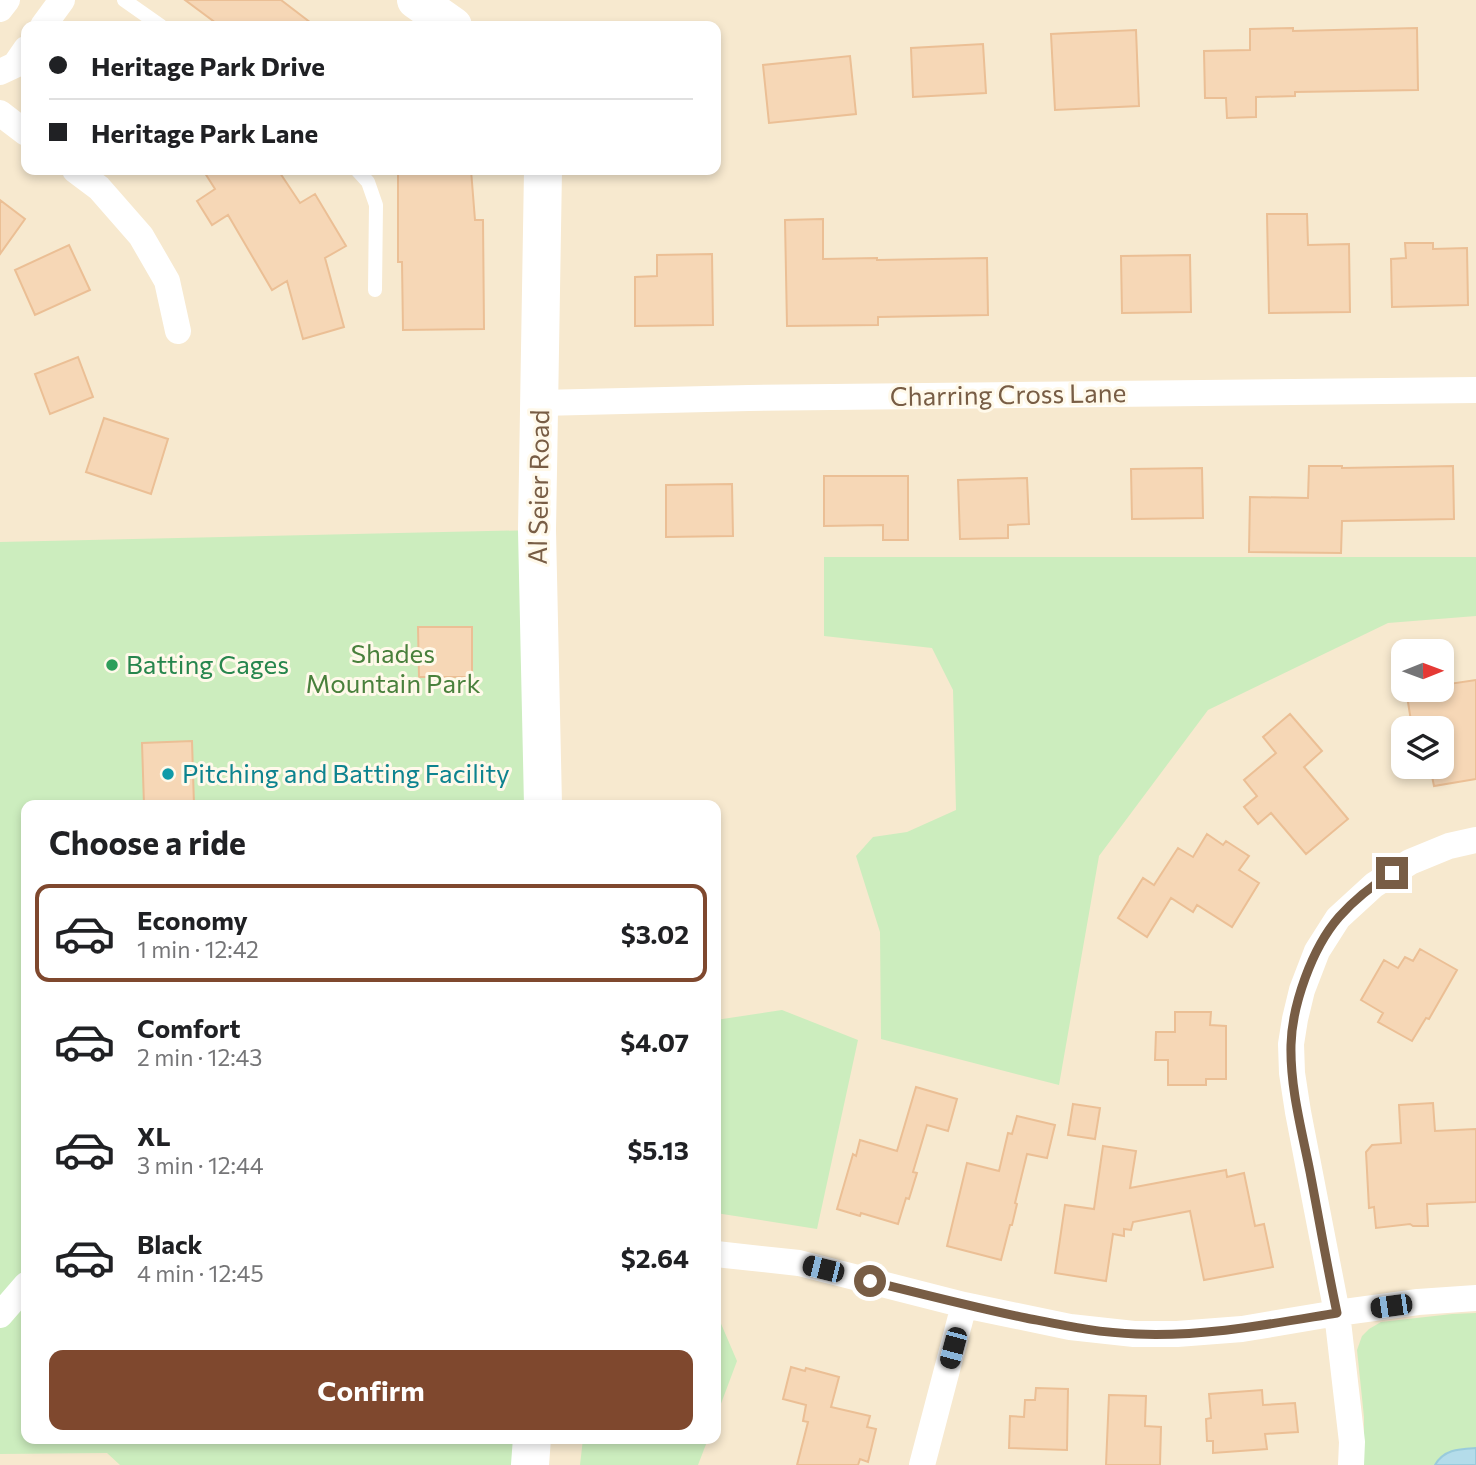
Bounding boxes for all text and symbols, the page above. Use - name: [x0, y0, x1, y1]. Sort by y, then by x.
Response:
- text: Heritage Park Drive: [91, 50, 325, 81]
- text: Heritage Park Lane: [91, 117, 318, 148]
- street label: Charring Cross Lane: [889, 376, 1126, 411]
- street label: Al Seier Road: [521, 409, 554, 565]
- park label: Shades Mountain Park: [306, 637, 481, 698]
- north arrow: [1391, 639, 1454, 702]
- map controls: [1391, 639, 1454, 779]
- place label: Batting Cages: [126, 648, 289, 679]
- marker: Batting Cages: [104, 657, 120, 673]
- button: layers: [1391, 716, 1454, 779]
- place label: Pitching and Batting Facility: [182, 757, 510, 788]
- marker: Pitching and Batting Facility: [160, 766, 176, 782]
- text: Choose a ride: [49, 822, 246, 862]
- route end: [1376, 857, 1408, 889]
- icon: car: [53, 902, 116, 965]
- text: Economy: [137, 904, 248, 935]
- text: $3.02: [621, 918, 689, 949]
- text: 1 min · 12:42: [137, 935, 259, 963]
- icon: car: [53, 1010, 116, 1073]
- text: Comfort: [137, 1012, 240, 1043]
- text: $4.07: [620, 1026, 689, 1057]
- text: 2 min · 12:43: [137, 1043, 263, 1071]
- icon: car: [53, 1118, 116, 1181]
- text: XL: [137, 1120, 171, 1151]
- text: $5.13: [627, 1134, 689, 1165]
- text: 3 min · 12:44: [137, 1151, 264, 1179]
- icon: car: [53, 1226, 116, 1289]
- text: Black: [137, 1228, 203, 1259]
- text: $2.64: [621, 1242, 689, 1273]
- car: [801, 1254, 846, 1284]
- text: 4 min · 12:45: [137, 1259, 264, 1287]
- route start: [854, 1265, 886, 1297]
- car: [1369, 1293, 1414, 1319]
- car: [938, 1325, 969, 1371]
- button: Confirm: [49, 1350, 693, 1430]

